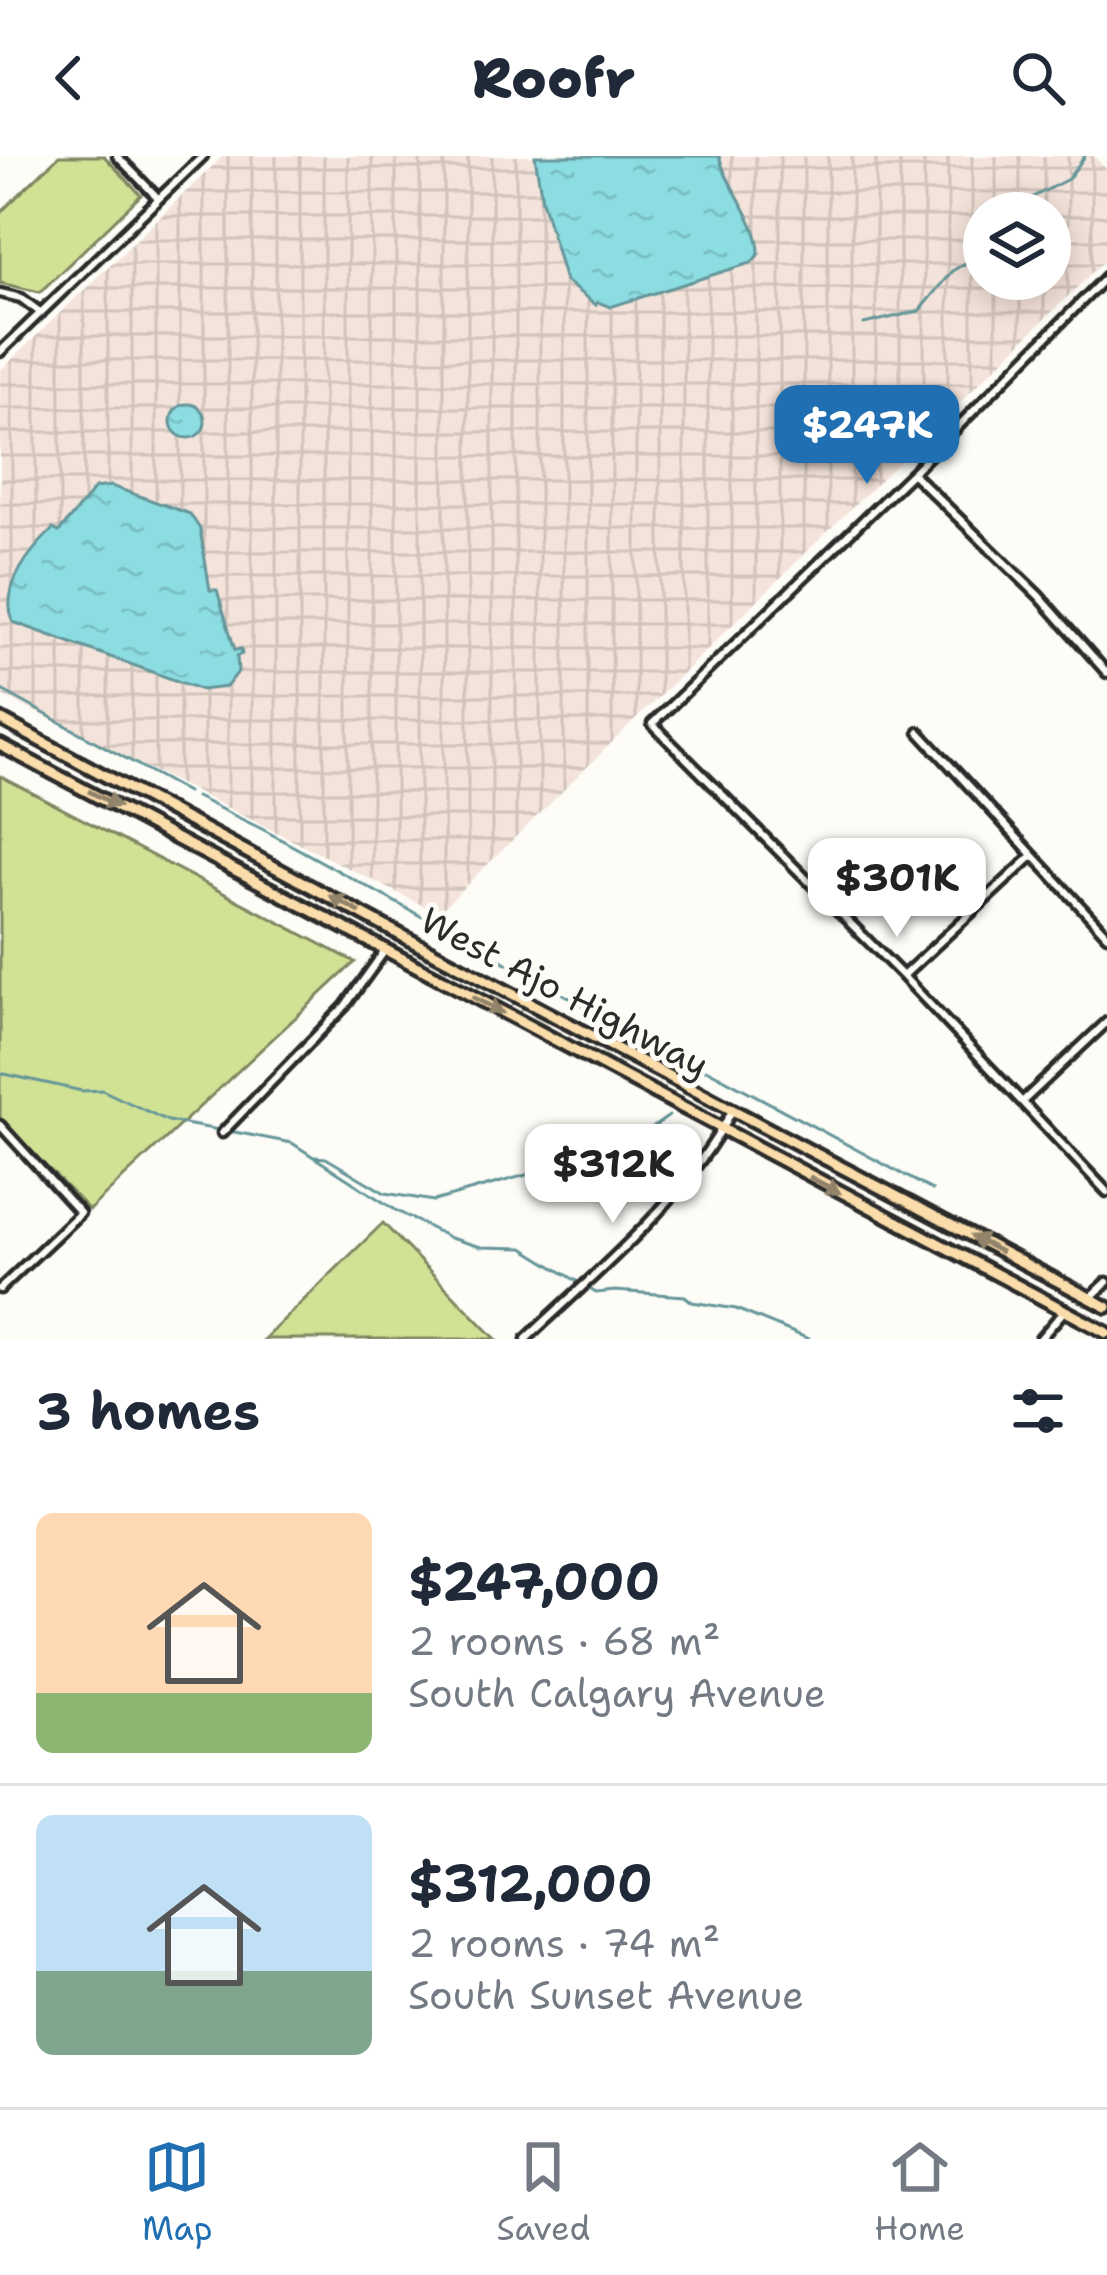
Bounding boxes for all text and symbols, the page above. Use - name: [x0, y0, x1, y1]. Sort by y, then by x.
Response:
- text: Roofr: [472, 42, 635, 114]
- icon: back: [36, 45, 102, 111]
- icon: search: [1005, 45, 1071, 111]
- map controls: [963, 192, 1071, 300]
- button: layers: [963, 192, 1071, 300]
- pin: $247K: [783, 385, 951, 487]
- text: $247K: [801, 398, 933, 450]
- one-way arrow: [87, 789, 121, 809]
- pin: $301K: [813, 838, 981, 940]
- text: $301K: [835, 851, 959, 903]
- one-way arrow: [327, 894, 362, 915]
- street label: West Ajo Highway: [412, 896, 718, 1089]
- one-way arrow: [471, 994, 506, 1015]
- pin: $312K: [529, 1124, 697, 1226]
- text: $312K: [552, 1137, 674, 1189]
- one-way arrow: [808, 1174, 843, 1195]
- one-way arrow: [969, 1234, 1004, 1255]
- text: 3 homes: [36, 1377, 260, 1445]
- icon: filters: [1005, 1378, 1071, 1444]
- text: $247,000: [408, 1547, 660, 1615]
- icon: home: [132, 1561, 276, 1705]
- text: 2 rooms · 68 m²: [408, 1615, 720, 1667]
- text: South Calgary Avenue: [408, 1667, 826, 1719]
- text: $312,000: [408, 1849, 653, 1917]
- icon: home: [132, 1863, 276, 2007]
- text: 2 rooms · 74 m²: [408, 1917, 720, 1969]
- text: South Sunset Avenue: [408, 1969, 804, 2021]
- tab: Map: [142, 2134, 213, 2251]
- tab: Saved: [497, 2134, 590, 2251]
- tab: Home: [874, 2134, 965, 2251]

